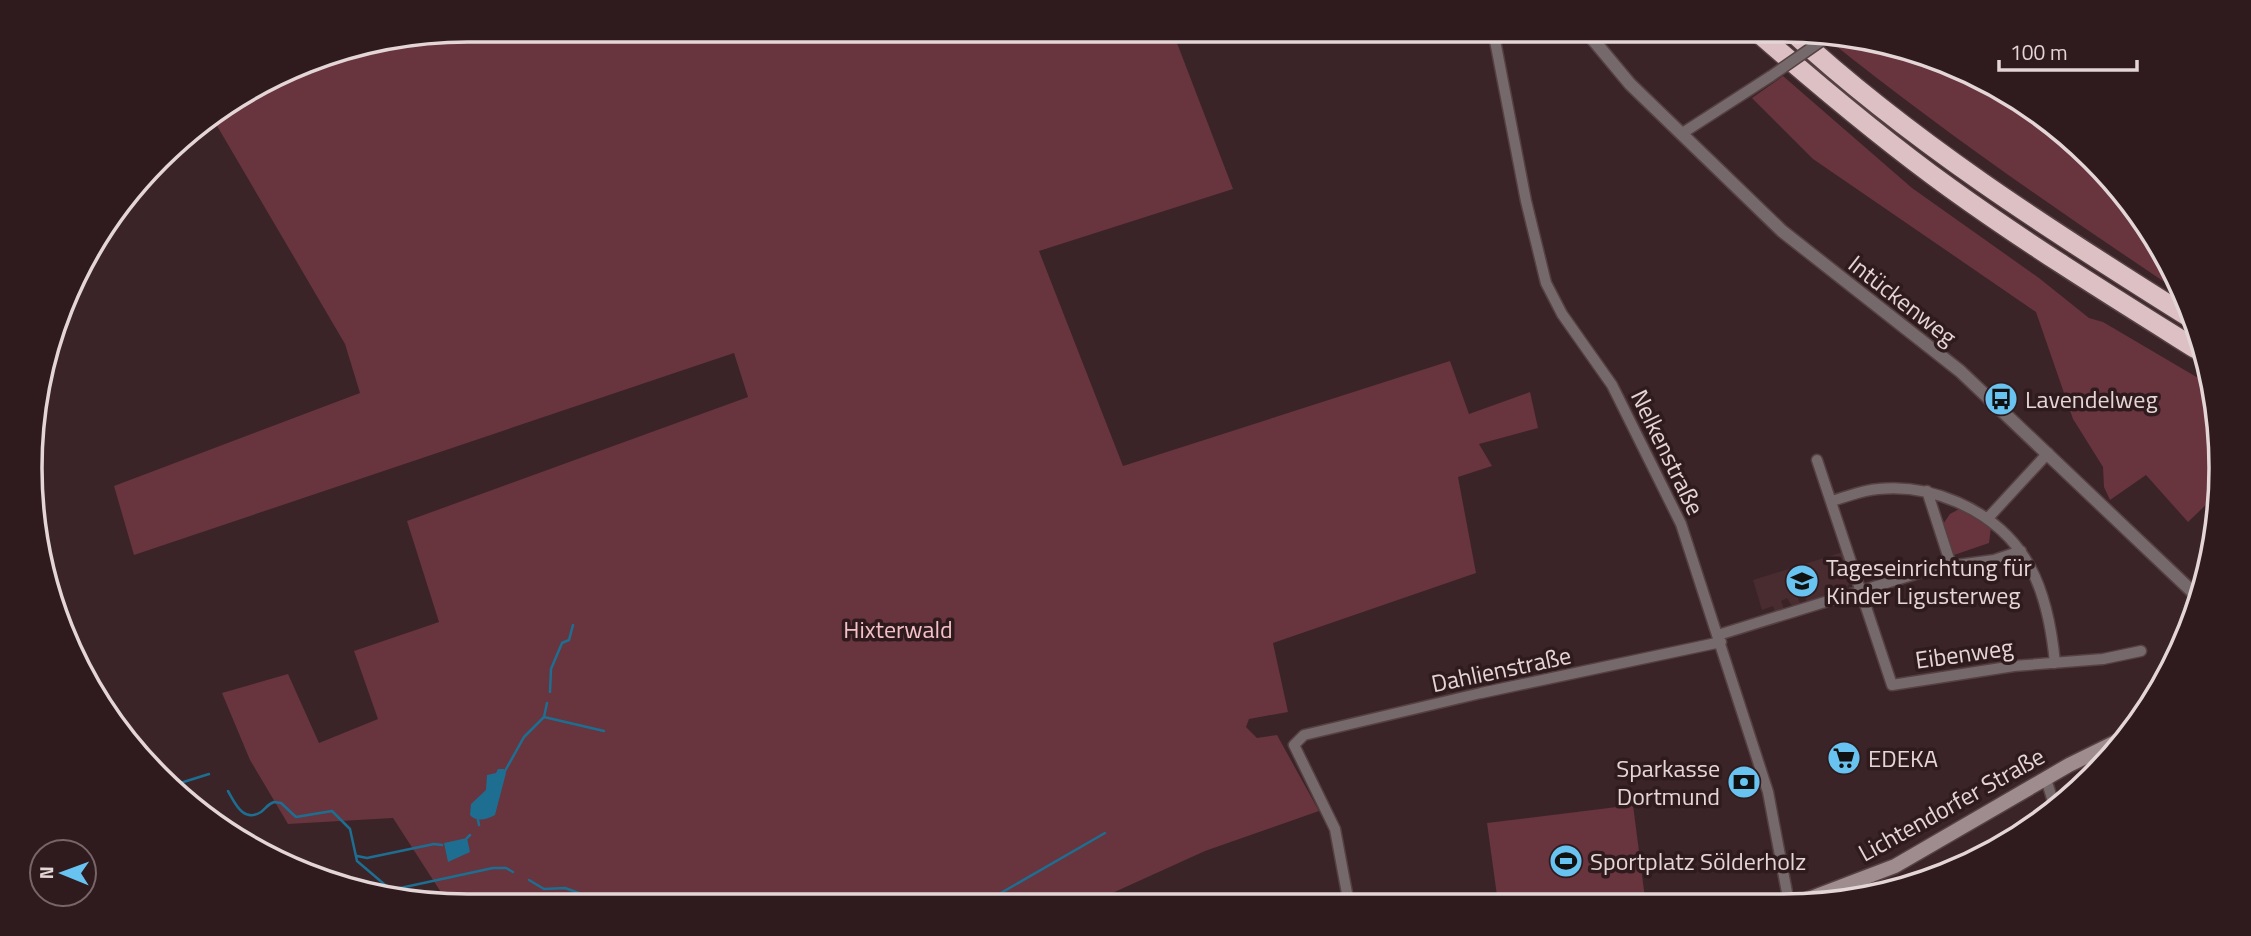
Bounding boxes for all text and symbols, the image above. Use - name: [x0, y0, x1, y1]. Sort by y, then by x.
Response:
- scale bar: [1999, 28, 2137, 72]
- text: 100 m: [2010, 36, 2067, 68]
- street label: Intückenweg: [1841, 246, 1965, 354]
- bus stop icon: Lavendelweg: [1982, 380, 2020, 418]
- place label: Lavendelweg: [2025, 381, 2158, 417]
- street label: Nelkenstraße: [1622, 383, 1714, 521]
- place label: Tageseinrichtung für Kinder Ligusterweg: [1826, 549, 2032, 613]
- school or university icon: Tageseinrichtung für Kinder Ligusterweg: [1783, 562, 1821, 600]
- park label: Hixterwald: [843, 611, 953, 647]
- street label: Eibenweg: [1913, 628, 2015, 678]
- street label: Dahlienstraße: [1428, 637, 1574, 701]
- street label: Lichtendorfer Straße: [1851, 738, 2051, 870]
- supermarket icon: EDEKA: [1825, 739, 1863, 777]
- place label: EDEKA: [1868, 740, 1938, 776]
- place label: Sparkasse Dortmund: [1616, 750, 1720, 814]
- bank icon: Sparkasse Dortmund: [1725, 763, 1763, 801]
- north arrow: [28, 838, 98, 908]
- sports icon: Sportplatz Sölderholz: [1547, 842, 1585, 880]
- place label: Sportplatz Sölderholz: [1590, 843, 1806, 879]
- text: N: [31, 866, 60, 880]

